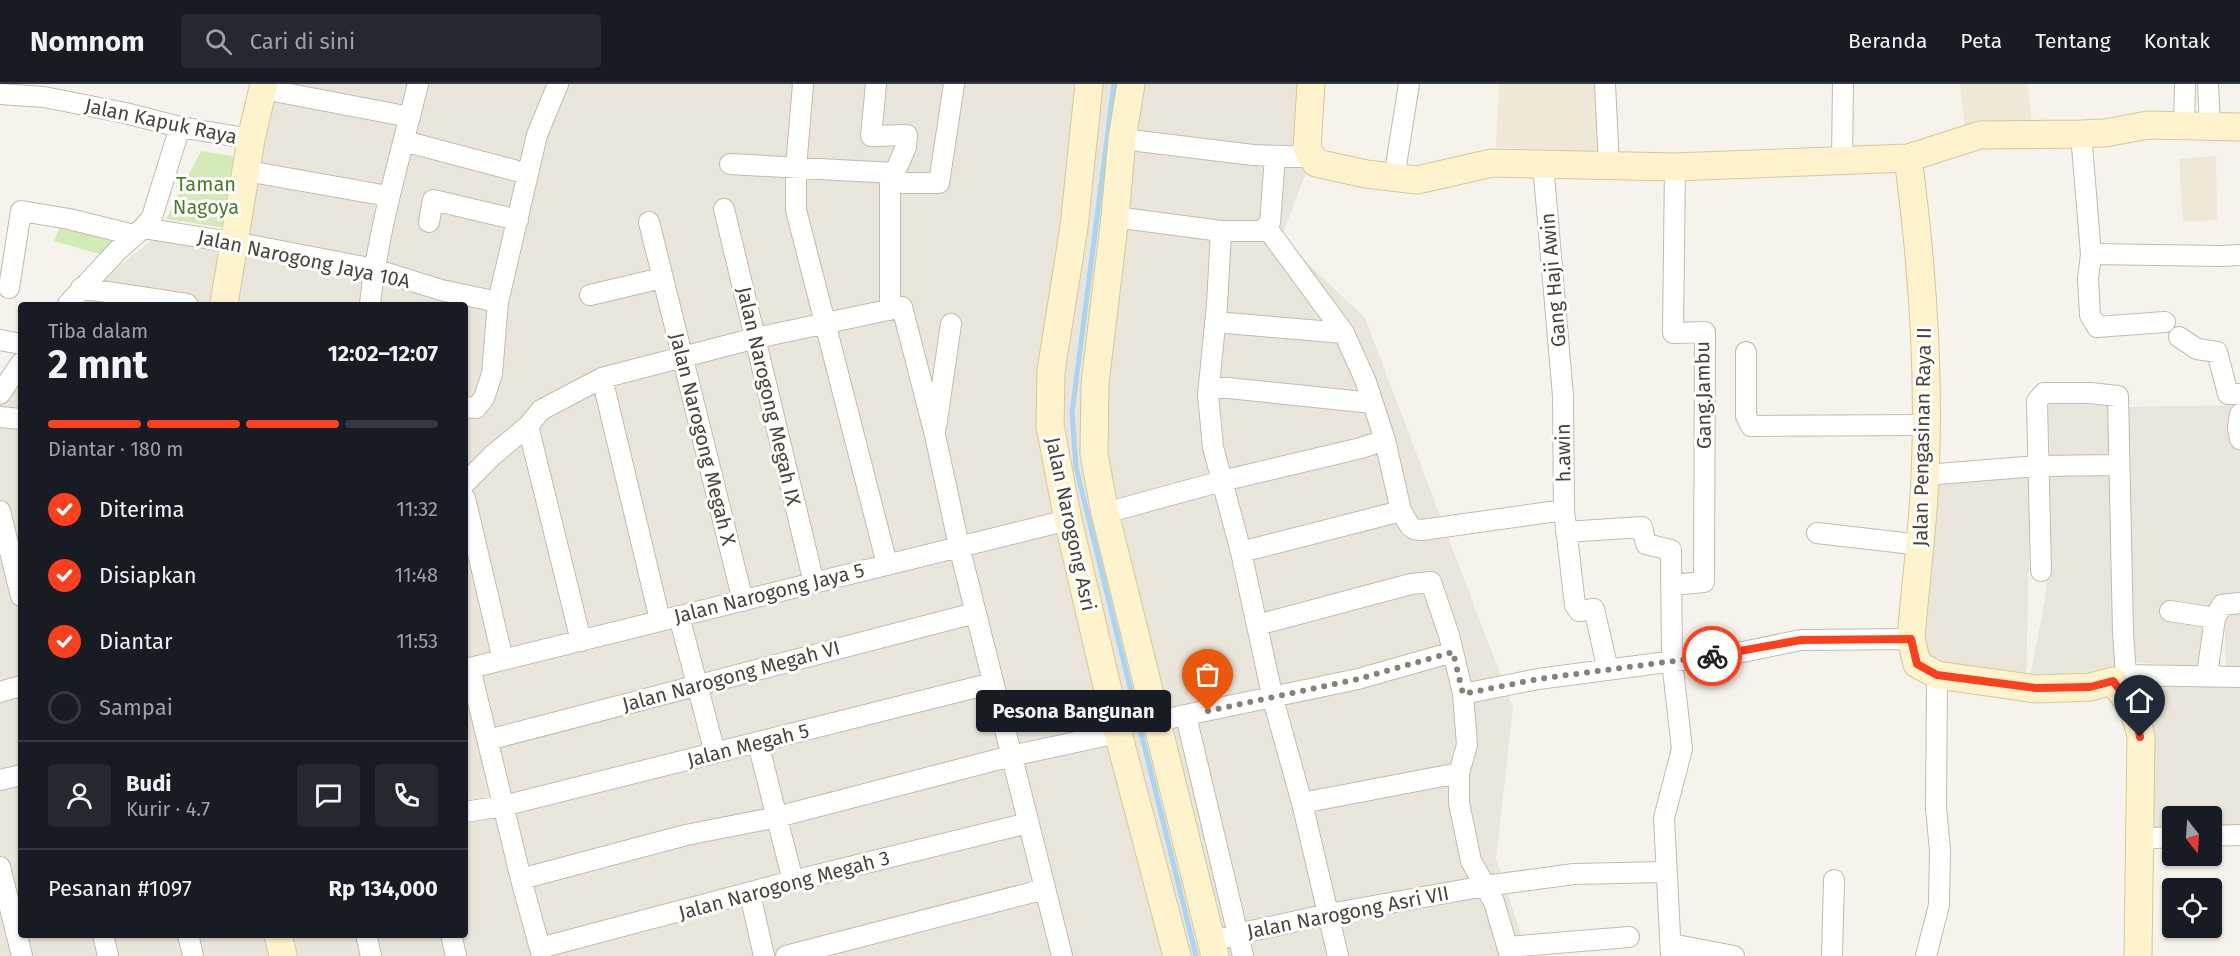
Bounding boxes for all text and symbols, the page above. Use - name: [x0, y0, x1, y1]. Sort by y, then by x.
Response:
- search box: [181, 14, 601, 68]
- text: Nomnom: [30, 25, 145, 58]
- icon: search: [202, 25, 235, 58]
- text: Cari di sini: [250, 28, 355, 55]
- text: Beranda: [1848, 28, 1927, 54]
- text: Peta: [1960, 28, 2002, 54]
- text: Tentang: [2035, 28, 2111, 54]
- text: Kontak: [2144, 28, 2210, 54]
- street label: Jalan Kapuk Raya: [83, 93, 239, 149]
- park label: Taman Nagoya: [173, 172, 239, 219]
- street label: Gang Haji Awin: [1535, 212, 1571, 348]
- street label: Jalan Narogong Jaya 10A: [196, 225, 413, 293]
- street label: Jalan Narogong Megah IX: [732, 284, 806, 508]
- text: Tiba dalam: [48, 319, 148, 343]
- street label: Jalan Pengasinan Raya II: [1908, 327, 1936, 547]
- street label: Jalan Narogong Megah X: [665, 330, 741, 548]
- text: 12:02–12:07: [328, 340, 438, 367]
- street label: Gang.Jambu: [1690, 341, 1716, 449]
- text: 2 mnt: [48, 342, 148, 388]
- street label: h.awin: [1550, 423, 1576, 483]
- street label: Jalan Narogong Asri: [1041, 435, 1101, 613]
- text: Diantar · 180 m: [48, 437, 183, 461]
- icon: check: [48, 493, 81, 526]
- text: Diterima: [99, 496, 185, 523]
- text: 11:32: [396, 497, 438, 521]
- street label: Jalan Narogong Jaya 5: [671, 558, 867, 628]
- icon: check: [48, 559, 81, 592]
- text: Disiapkan: [99, 562, 197, 589]
- text: 11:48: [395, 563, 438, 587]
- icon: check: [48, 625, 81, 658]
- courier: [1682, 626, 1742, 686]
- text: Diantar: [99, 628, 172, 655]
- text: 11:53: [396, 629, 438, 653]
- street label: Jalan Narogong Megah VI: [620, 635, 842, 717]
- icon: bike: [1696, 640, 1729, 673]
- pin: [1182, 649, 1233, 711]
- icon: bag: [1191, 658, 1224, 691]
- pin: [2114, 675, 2165, 737]
- icon: home: [2123, 684, 2156, 717]
- callout: Pesona Bangunan: [977, 690, 1172, 732]
- text: Sampai: [99, 694, 173, 721]
- text: Pesona Bangunan: [992, 699, 1155, 723]
- street label: Jalan Megah 5: [685, 718, 811, 772]
- button: person: [48, 764, 111, 827]
- button: chat: [297, 764, 360, 827]
- button: phone: [375, 764, 438, 827]
- text: Budi: [126, 770, 172, 797]
- text: Kurir · 4.7: [126, 797, 210, 821]
- north arrow: [2162, 806, 2222, 866]
- map controls: [2162, 806, 2222, 938]
- street label: Jalan Narogong Megah 3: [676, 845, 892, 925]
- text: Pesanan #1097: [48, 875, 192, 902]
- text: Rp 134,000: [328, 875, 438, 902]
- button: locate: [2162, 878, 2222, 938]
- street label: Jalan Narogong Asri VII: [1245, 881, 1451, 943]

